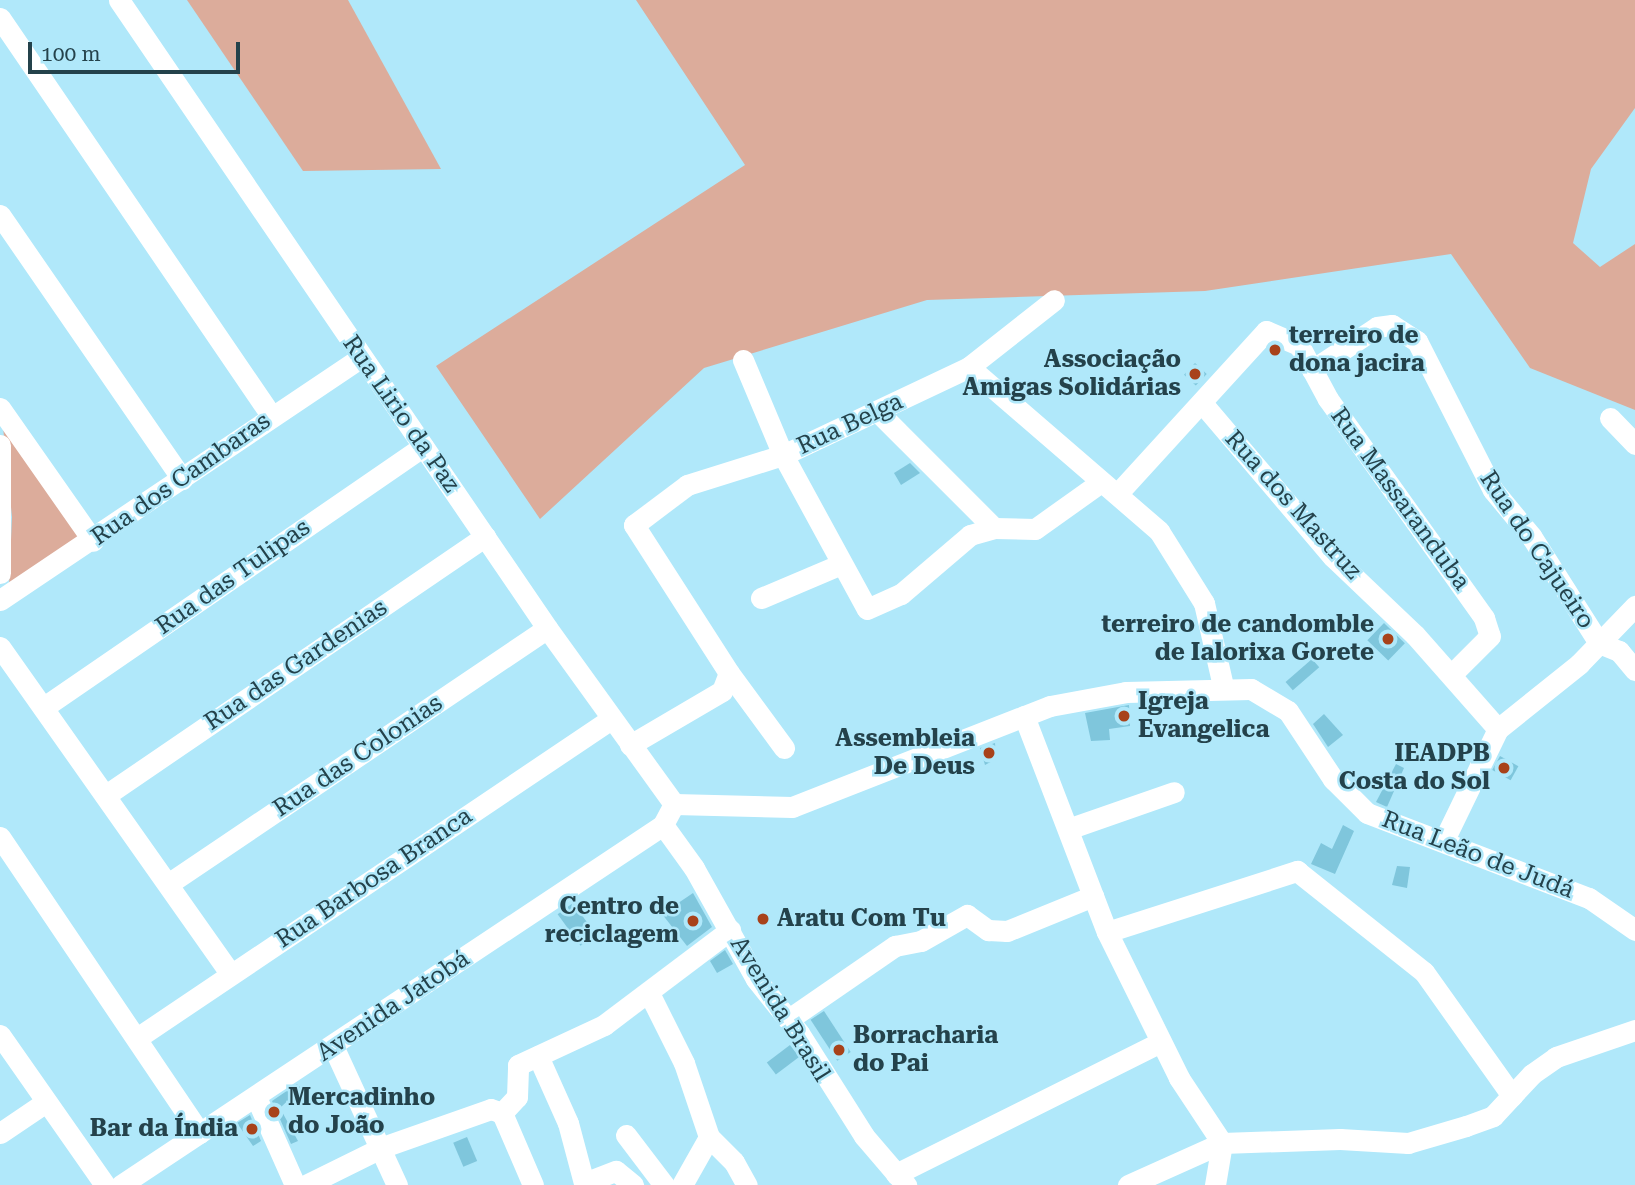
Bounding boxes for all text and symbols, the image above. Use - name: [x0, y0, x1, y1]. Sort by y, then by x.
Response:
- scale bar: [32, 28, 243, 72]
- text: 100 m: [41, 42, 101, 66]
- place label: terreiro de dona jacira: [1289, 322, 1425, 378]
- street label: Rua Lirio da Paz: [336, 330, 466, 498]
- marker: terreiro de dona jacira: [1267, 342, 1283, 358]
- place label: Associação Amigas Solidárias: [963, 346, 1181, 402]
- marker: Associação Amigas Solidárias: [1187, 366, 1203, 382]
- street label: Rua Belga: [793, 387, 907, 461]
- street label: Rua Massaranduba: [1324, 402, 1476, 596]
- street label: Rua dos Cambaras: [86, 406, 276, 552]
- street label: Rua dos Mastruz: [1219, 425, 1367, 585]
- street label: Rua do Cajueiro: [1474, 466, 1600, 634]
- street label: Rua das Tulipas: [150, 513, 316, 641]
- street label: Rua das Gardenias: [199, 593, 393, 737]
- place label: terreiro de candomble de Ialorixa Gorete: [1102, 611, 1374, 667]
- marker: terreiro de candomble de Ialorixa Gorete: [1380, 631, 1396, 647]
- place label: Igreja Evangelica: [1138, 688, 1270, 744]
- street label: Rua das Colonias: [268, 689, 448, 823]
- marker: Igreja Evangelica: [1116, 708, 1132, 724]
- place label: Assembleia De Deus: [835, 725, 975, 781]
- place label: IEADPB Costa do Sol: [1339, 740, 1490, 796]
- marker: Assembleia De Deus: [981, 745, 997, 761]
- marker: IEADPB Costa do Sol: [1496, 760, 1512, 776]
- street label: Rua Barbosa Branca: [271, 802, 477, 954]
- street label: Rua Leão de Judá: [1378, 805, 1578, 905]
- place label: Centro de reciclagem: [545, 893, 679, 949]
- place label: Aratu Com Tu: [777, 905, 946, 933]
- marker: Aratu Com Tu: [755, 911, 771, 927]
- marker: Centro de reciclagem: [685, 913, 701, 929]
- street label: Avenida Brasil: [724, 931, 836, 1087]
- street label: Avenida Jatobá: [311, 944, 475, 1068]
- place label: Borracharia do Pai: [853, 1022, 998, 1078]
- marker: Borracharia do Pai: [831, 1042, 847, 1058]
- place label: Mercadinho do João: [288, 1084, 435, 1140]
- marker: Mercadinho do João: [266, 1104, 282, 1120]
- place label: Bar da Índia: [90, 1115, 238, 1143]
- marker: Bar da Índia: [244, 1121, 260, 1137]

